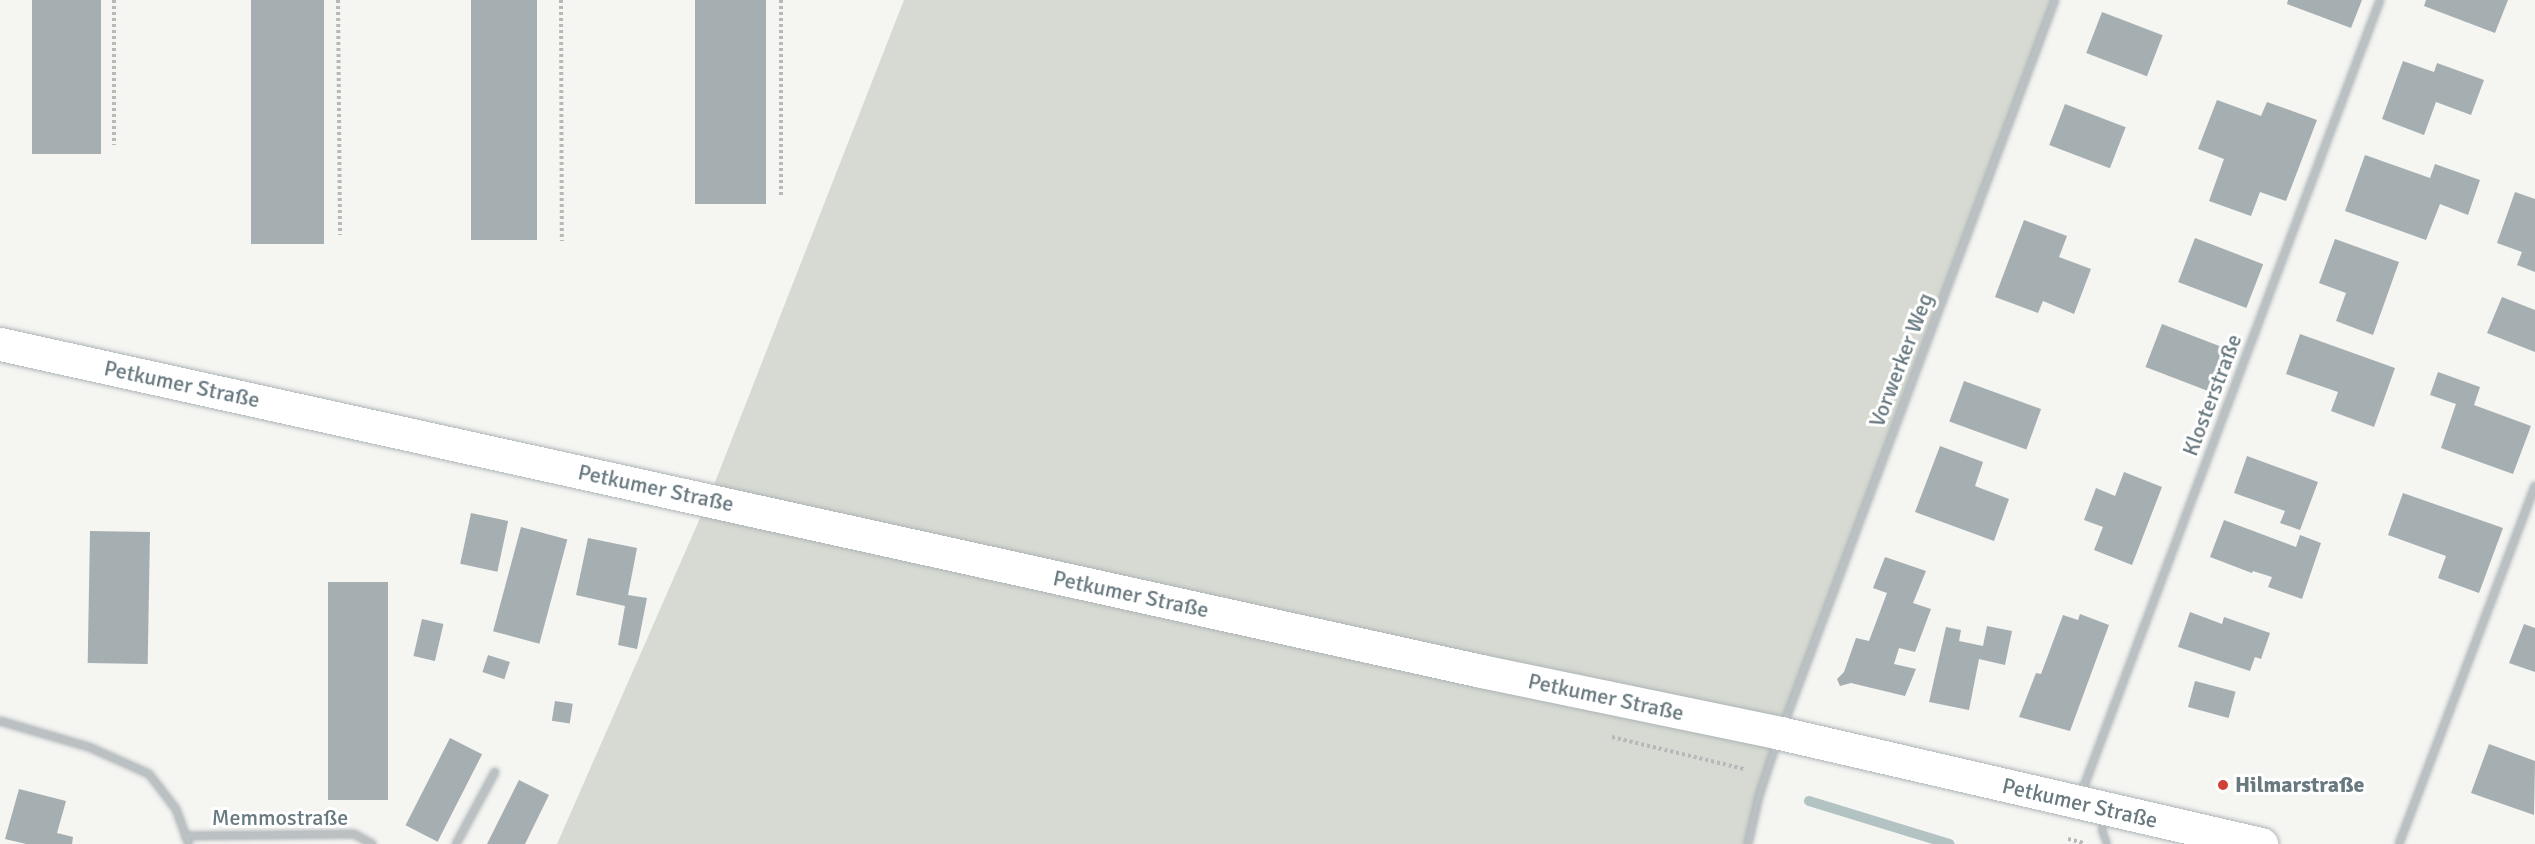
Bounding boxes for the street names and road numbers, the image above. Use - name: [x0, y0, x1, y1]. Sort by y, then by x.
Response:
- street label: Vorwerker Weg: [1863, 289, 1939, 431]
- street label: Klosterstraße: [2177, 330, 2247, 460]
- street label: Petkumer Straße: [102, 355, 262, 413]
- street label: Petkumer Straße: [576, 459, 736, 517]
- street label: Petkumer Straße: [1051, 565, 1211, 623]
- street label: Petkumer Straße: [1526, 668, 1686, 726]
- street label: Petkumer Straße: [2000, 772, 2160, 834]
- street label: Memmostraße: [212, 805, 348, 831]

